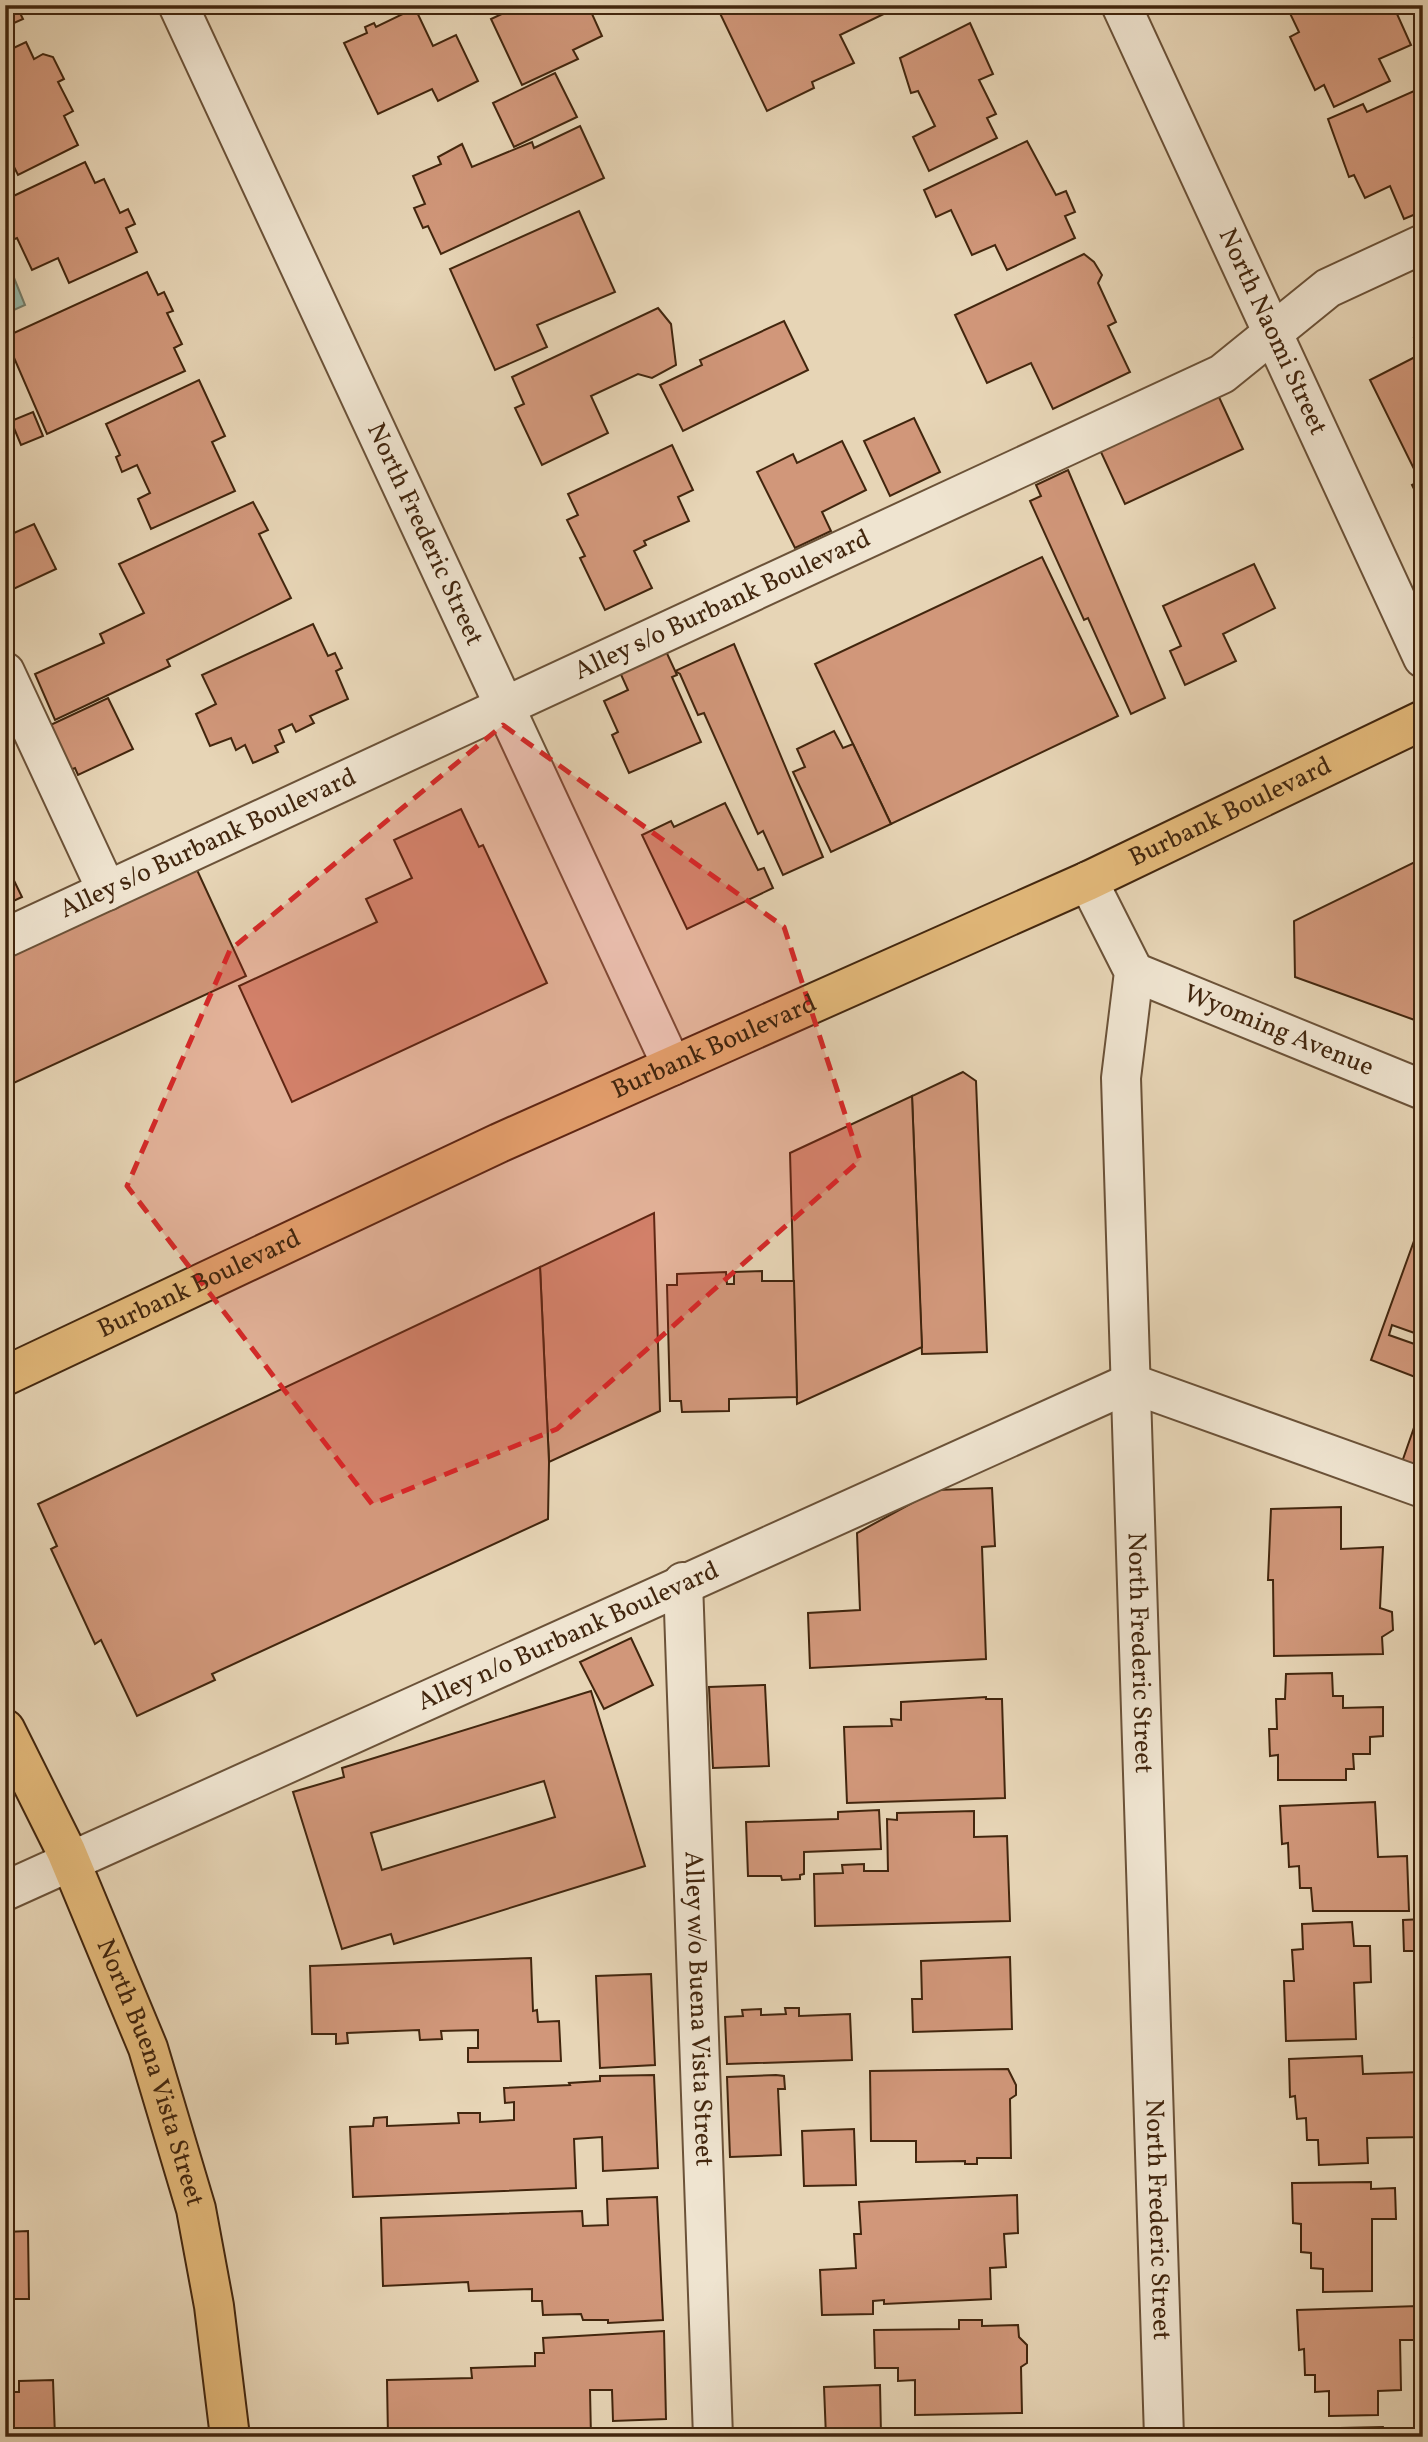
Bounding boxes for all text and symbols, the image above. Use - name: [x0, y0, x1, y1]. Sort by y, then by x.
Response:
- street label: North Naomi Street: [1209, 222, 1336, 441]
- street label: North Frederic Street: [357, 417, 492, 652]
- street label: Alley s/o Burbank Boulevard: [569, 521, 877, 690]
- street label: Burbank Boulevard: [1123, 748, 1338, 877]
- street label: Alley s/o Burbank Boulevard: [54, 760, 362, 928]
- street label: Wyoming Avenue: [1178, 976, 1379, 1086]
- street label: Burbank Boulevard: [606, 986, 823, 1108]
- street label: Burbank Boulevard: [92, 1221, 307, 1348]
- street label: North Frederic Street: [1117, 1532, 1161, 1774]
- street label: Alley n/o Burbank Boulevard: [412, 1553, 725, 1720]
- street label: Alley w/o Buena Vista Street: [674, 1850, 721, 2167]
- street label: North Buena Vista Street: [87, 1934, 212, 2211]
- street label: North Frederic Street: [1135, 2098, 1179, 2341]

